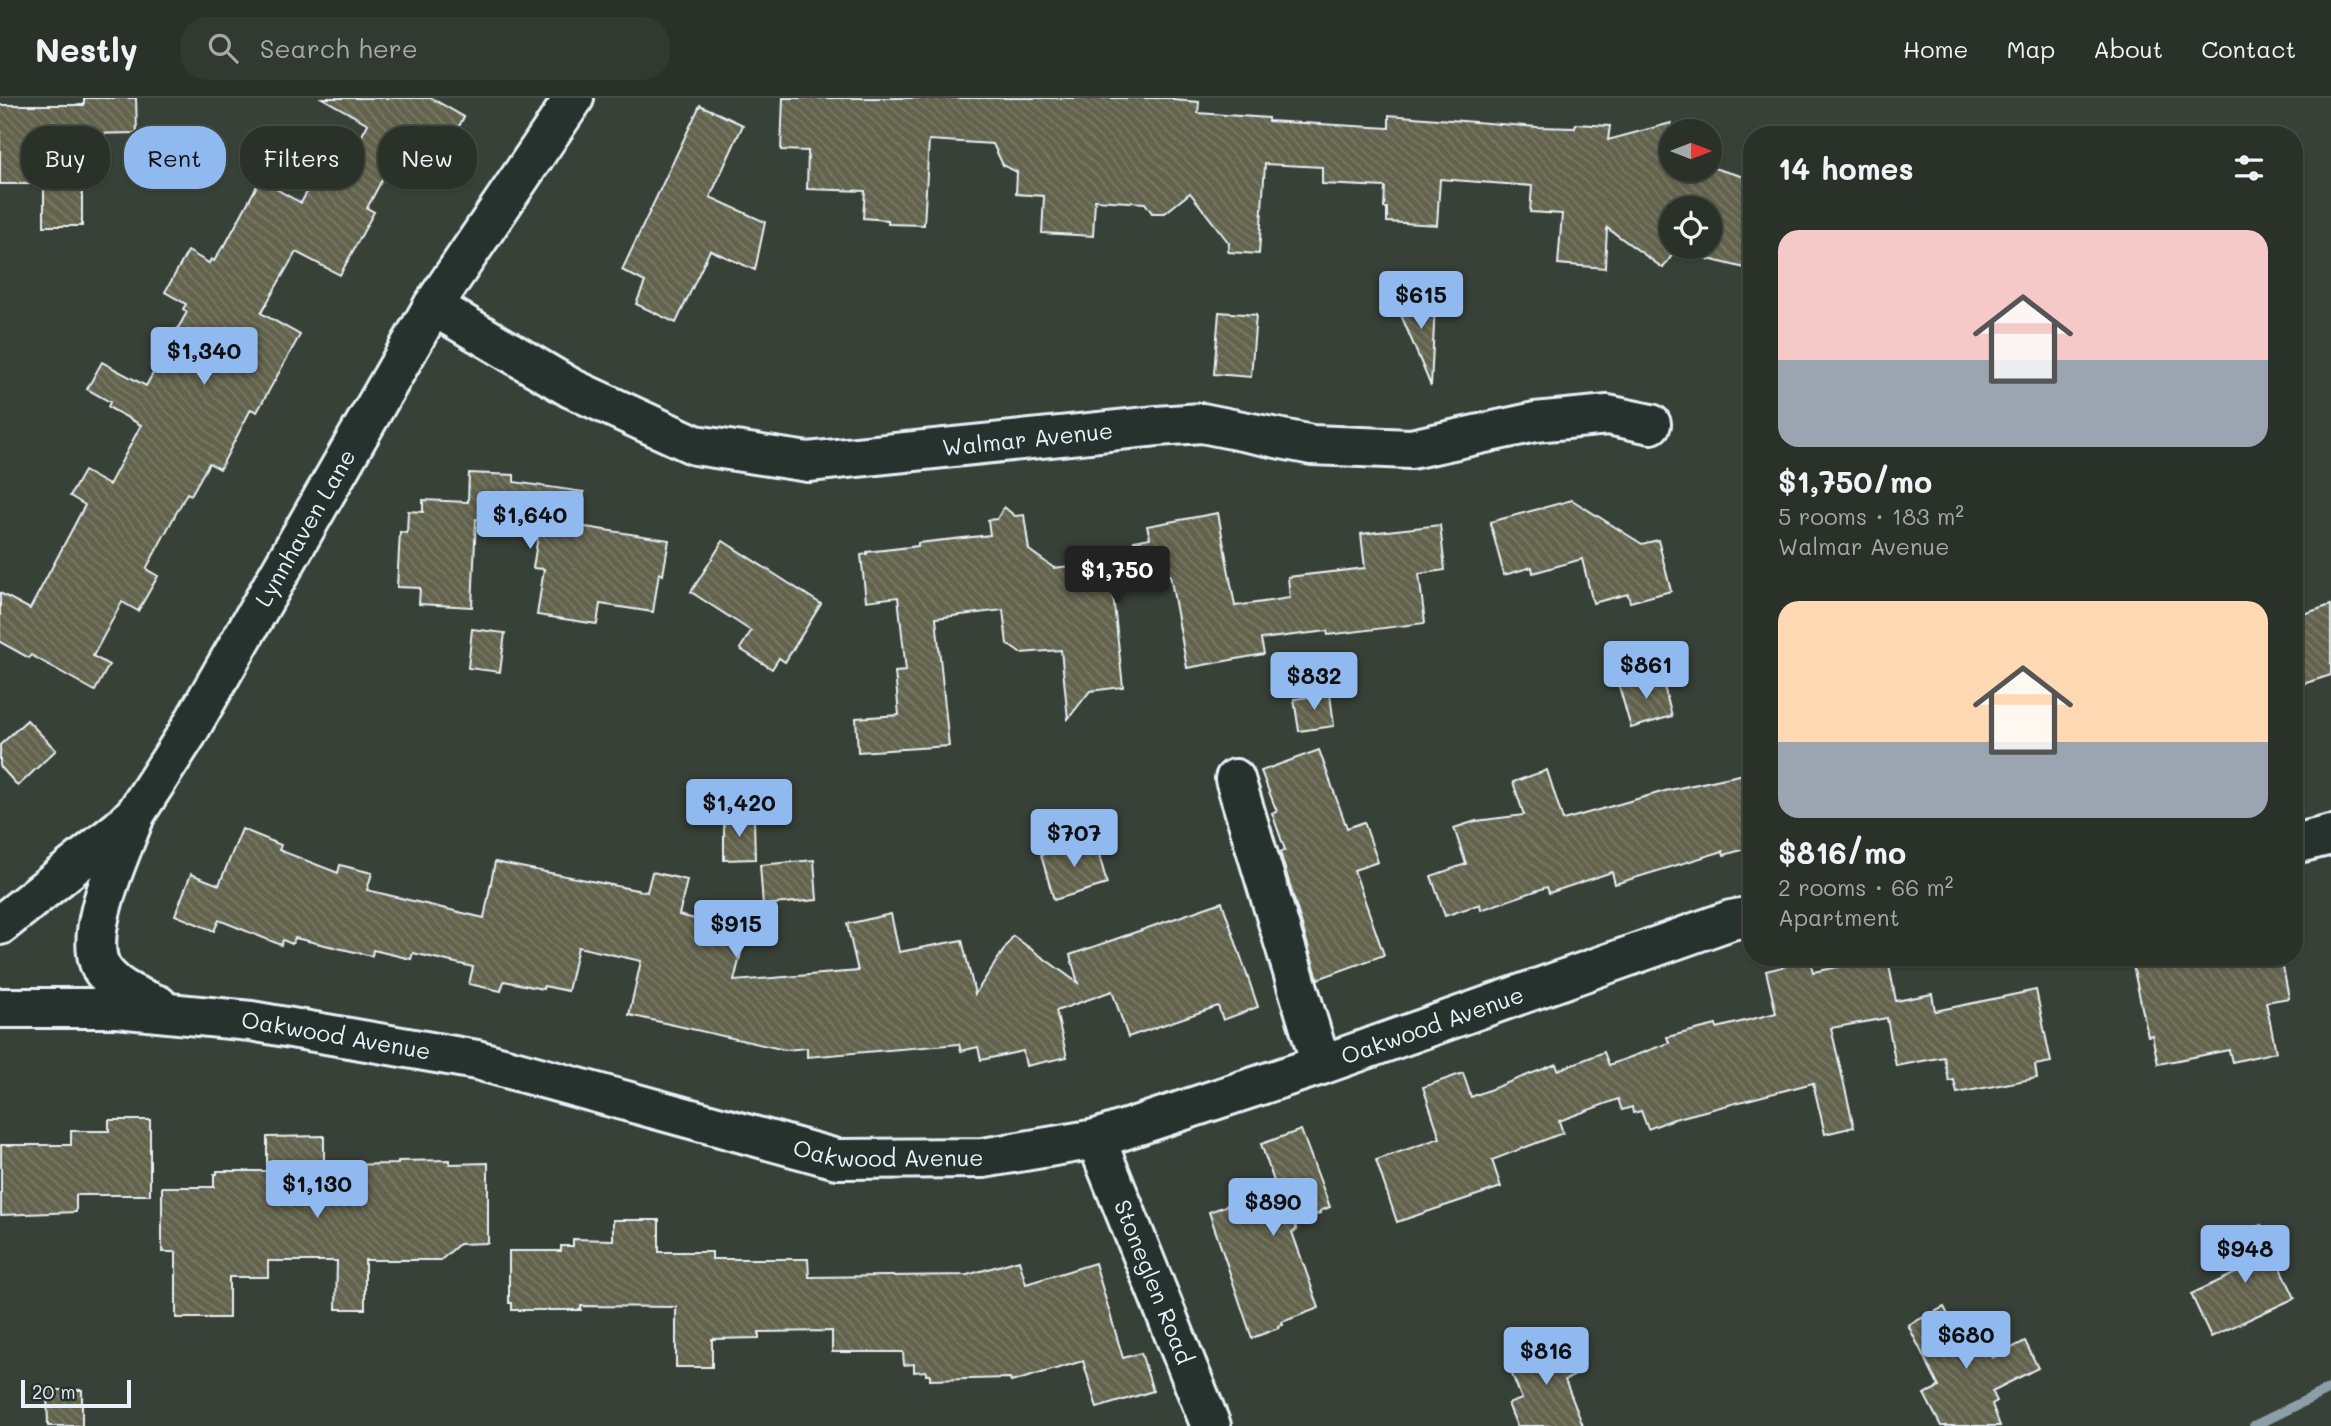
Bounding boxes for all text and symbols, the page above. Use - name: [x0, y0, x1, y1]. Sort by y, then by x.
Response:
- search box: [180, 17, 670, 80]
- text: Nestly: [35, 27, 138, 70]
- icon: search: [204, 29, 242, 67]
- text: Search here: [260, 31, 418, 65]
- text: Home: [1903, 33, 1968, 64]
- text: Map: [2006, 33, 2055, 64]
- text: About: [2093, 33, 2163, 64]
- text: Contact: [2201, 33, 2296, 64]
- north arrow: [1659, 119, 1722, 182]
- map controls: [1659, 119, 1722, 259]
- chip: Buy: [21, 126, 110, 189]
- chip: Rent: [124, 126, 226, 189]
- chip: Filters: [240, 126, 364, 189]
- chip: New: [378, 126, 477, 189]
- text: 14 homes: [1778, 148, 1914, 188]
- icon: filters: [2230, 149, 2268, 187]
- button: locate: [1659, 196, 1722, 259]
- pin: $615: [1380, 272, 1462, 331]
- icon: home: [1960, 276, 2086, 402]
- text: $615: [1395, 279, 1447, 309]
- pin: $1,340: [147, 328, 261, 387]
- text: $1,340: [167, 335, 241, 365]
- street label: Walmar Avenue: [941, 415, 1114, 462]
- street label: Lynnhaven Lane: [247, 443, 362, 612]
- text: $1,750/mo: [1778, 461, 1932, 501]
- pin: $1,640: [473, 491, 587, 551]
- text: $1,640: [493, 499, 567, 529]
- text: 5 rooms · 183 m²: [1778, 501, 1964, 531]
- text: Walmar Avenue: [1778, 531, 1949, 561]
- pin: $1,750: [1060, 546, 1174, 606]
- text: $1,750: [1081, 554, 1153, 584]
- pin: $861: [1605, 642, 1687, 701]
- icon: home: [1960, 647, 2086, 773]
- text: $861: [1620, 649, 1672, 679]
- pin: $832: [1273, 652, 1355, 712]
- text: $832: [1286, 660, 1342, 690]
- pin: $1,420: [682, 780, 796, 839]
- text: $1,420: [702, 787, 776, 817]
- pin: $707: [1033, 810, 1115, 869]
- text: $707: [1047, 817, 1101, 847]
- text: $816/mo: [1778, 832, 1906, 872]
- text: 2 rooms · 66 m²: [1778, 872, 1953, 902]
- pin: $915: [695, 900, 777, 960]
- text: Apartment: [1778, 902, 1900, 932]
- text: $915: [710, 908, 762, 938]
- street label: Oakwood Avenue: [1337, 979, 1527, 1071]
- street label: Oakwood Avenue: [240, 1004, 433, 1066]
- street label: Oakwood Avenue: [790, 1132, 984, 1173]
- pin: $1,130: [260, 1160, 374, 1220]
- text: $1,130: [282, 1168, 352, 1198]
- pin: $890: [1232, 1178, 1314, 1238]
- text: $890: [1244, 1186, 1302, 1216]
- street label: Stoneglen Road: [1108, 1195, 1201, 1368]
- pin: $948: [2204, 1226, 2286, 1285]
- text: $948: [2217, 1233, 2273, 1263]
- pin: $680: [1925, 1312, 2007, 1371]
- text: $680: [1937, 1319, 1995, 1349]
- pin: $816: [1505, 1328, 1587, 1387]
- text: $816: [1520, 1335, 1572, 1365]
- scale bar: [21, 1377, 131, 1409]
- text: 20 m: [32, 1379, 76, 1404]

